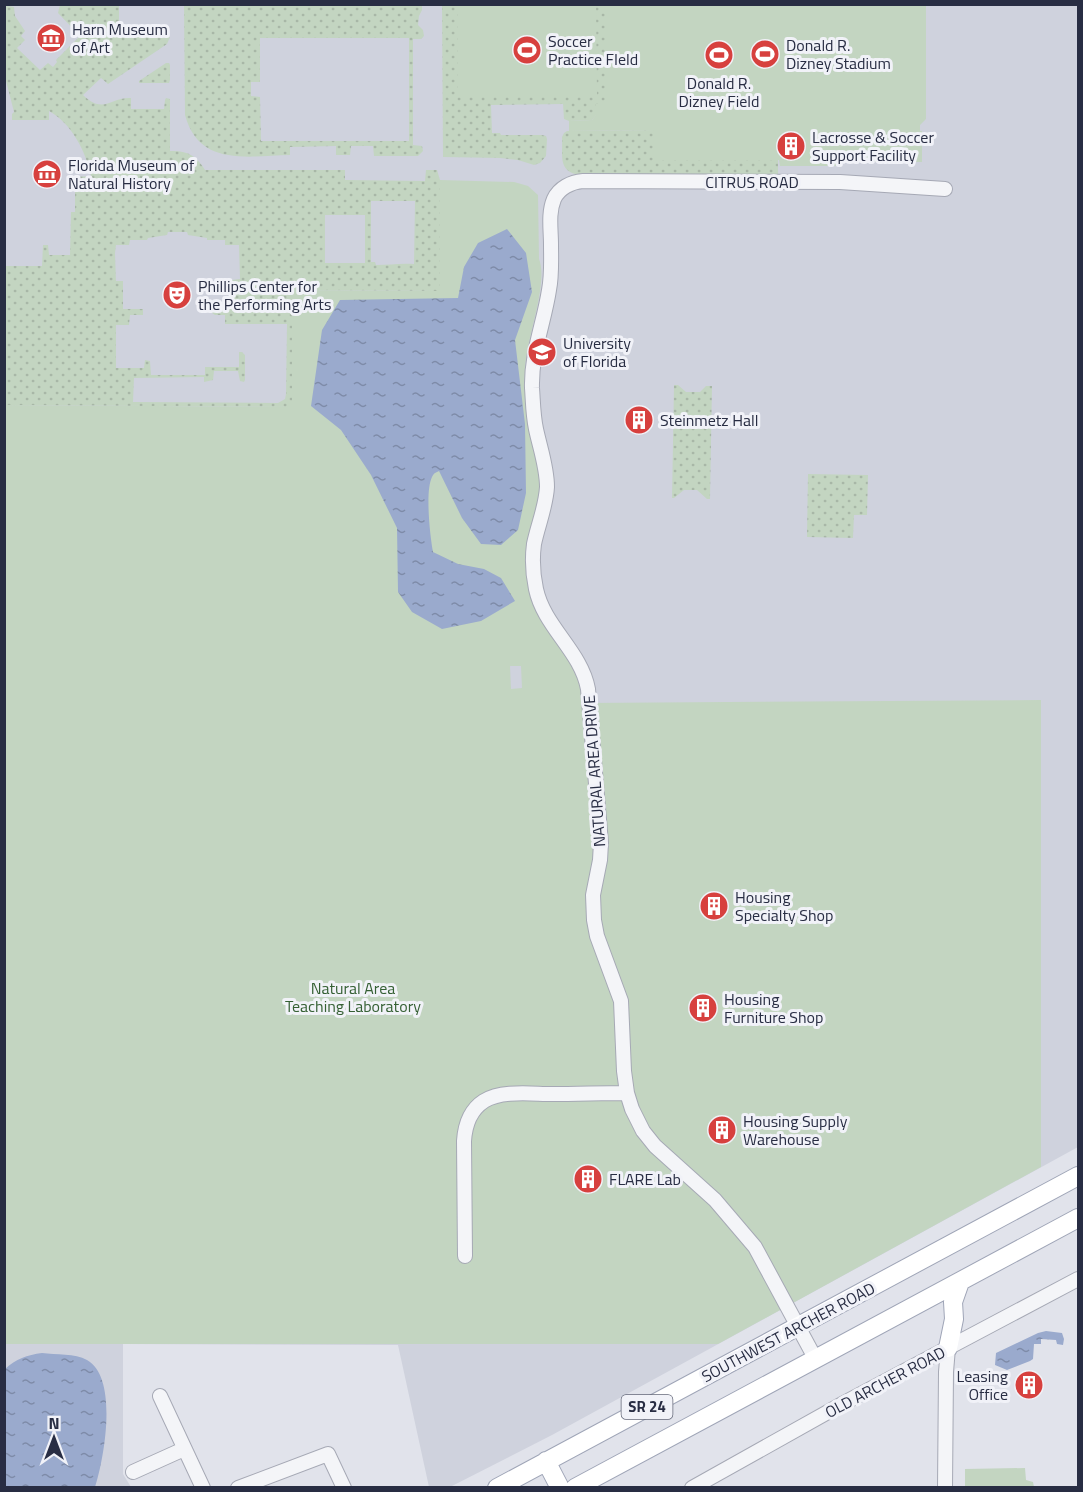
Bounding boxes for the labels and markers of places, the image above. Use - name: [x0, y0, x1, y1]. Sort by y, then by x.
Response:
- place label: Harn Museum of Art: [72, 17, 168, 59]
- museum icon: Harn Museum of Art: [35, 22, 67, 54]
- place label: Soccer Practice FIeld: [548, 29, 638, 71]
- place label: Donald R. Dizney Stadium: [786, 33, 891, 75]
- sports icon: Soccer Practice FIeld: [511, 34, 543, 66]
- sports icon: Donald R. Dizney Stadium: [749, 38, 781, 70]
- sports icon: Donald R. Dizney Field: [703, 39, 735, 71]
- place label: Donald R. Dizney Field: [678, 71, 760, 113]
- place label: Lacrosse & Soccer Support Facility: [812, 125, 934, 167]
- building icon: Lacrosse & Soccer Support Facility: [775, 130, 807, 162]
- place label: Florida Museum of Natural History: [68, 153, 195, 195]
- museum icon: Florida Museum of Natural History: [31, 158, 63, 190]
- place label: Phillips Center for the Performing Arts: [198, 274, 331, 316]
- theatre icon: Phillips Center for the Performing Arts: [161, 279, 193, 311]
- place label: University of Florida: [563, 331, 631, 373]
- school or university icon: University of Florida: [526, 336, 558, 368]
- building icon: Steinmetz Hall: [623, 404, 655, 436]
- place label: Steinmetz Hall: [660, 408, 758, 432]
- place label: Housing Specialty Shop: [735, 885, 833, 927]
- building icon: Housing Specialty Shop: [698, 890, 730, 922]
- place label: Housing Furniture Shop: [724, 987, 824, 1029]
- building icon: Housing Furniture Shop: [687, 992, 719, 1024]
- place label: Housing Supply Warehouse: [743, 1109, 848, 1151]
- building icon: Housing Supply Warehouse: [706, 1114, 738, 1146]
- building icon: FLARE Lab: [572, 1163, 604, 1195]
- place label: FLARE Lab: [609, 1167, 681, 1191]
- place label: Leasing Office: [957, 1364, 1008, 1406]
- building icon: Leasing Office: [1013, 1369, 1045, 1401]

